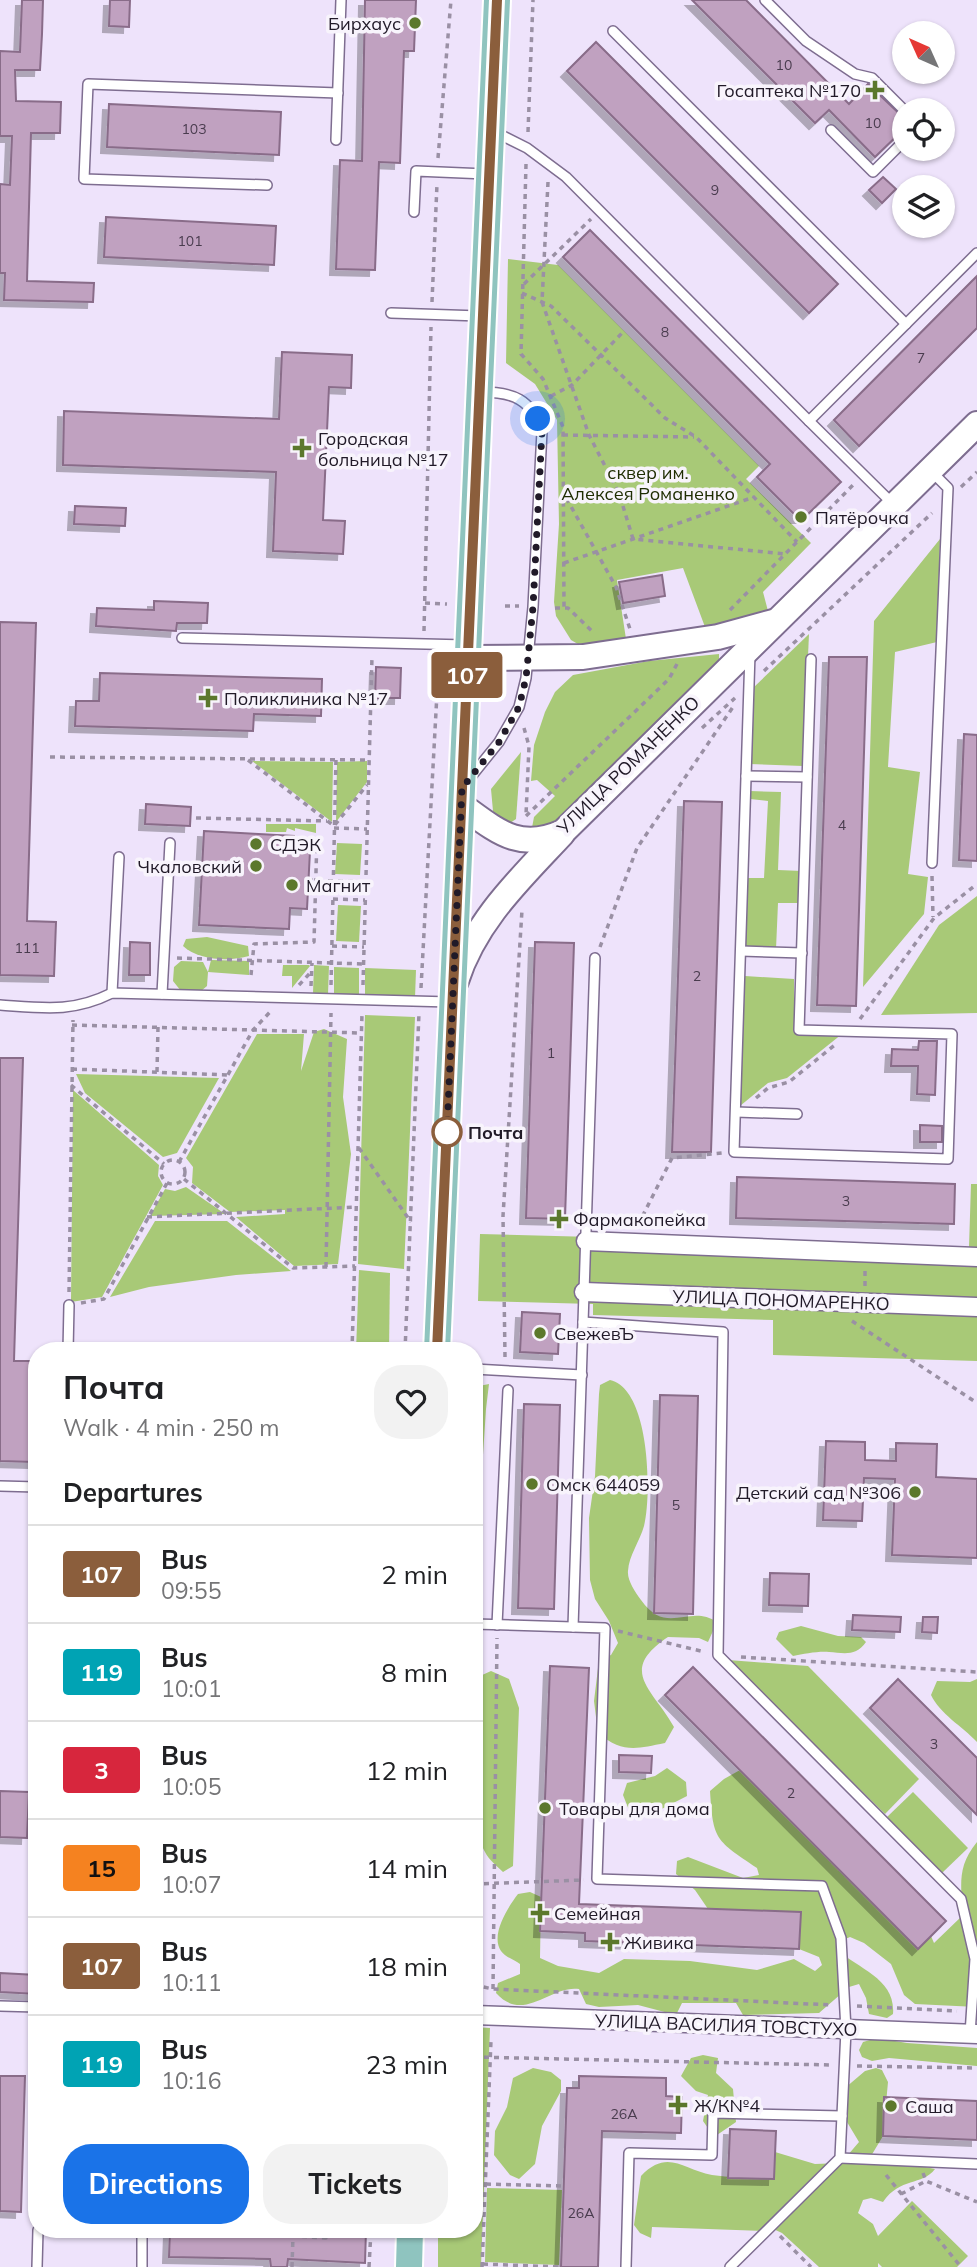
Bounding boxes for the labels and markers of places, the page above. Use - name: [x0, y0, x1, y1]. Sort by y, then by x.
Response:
- place label: Бирхаус: [328, 12, 401, 35]
- marker: Бирхаус: [407, 15, 423, 31]
- place label: Госаптека №170: [716, 79, 861, 102]
- marker: Госаптека №170: [867, 82, 883, 98]
- place label: Городская больница №17: [318, 427, 449, 471]
- marker: Городская больница №17: [292, 438, 312, 458]
- place label: Пятёрочка: [815, 506, 909, 529]
- marker: Пятёрочка: [793, 509, 809, 525]
- place label: Поликлиника №17: [224, 687, 388, 710]
- marker: Поликлиника №17: [198, 688, 218, 708]
- place label: СДЭК: [270, 833, 321, 856]
- marker: СДЭК: [248, 836, 264, 852]
- place label: Чкаловский: [138, 855, 242, 878]
- marker: Чкаловский: [248, 858, 264, 874]
- place label: Магнит: [306, 874, 371, 897]
- marker: Магнит: [284, 877, 300, 893]
- marker: Почта: [432, 1117, 462, 1147]
- place label: Почта: [468, 1121, 523, 1144]
- place label: Фармакопейка: [573, 1208, 706, 1231]
- marker: Фармакопейка: [551, 1211, 567, 1227]
- place label: СвежевЪ: [554, 1322, 634, 1345]
- marker: СвежевЪ: [532, 1325, 548, 1341]
- place label: Омск 644059: [546, 1473, 660, 1496]
- marker: Омск 644059: [524, 1476, 540, 1492]
- place label: Детский сад №306: [736, 1481, 901, 1504]
- marker: Детский сад №306: [907, 1484, 923, 1500]
- place label: Товары для дома: [559, 1797, 710, 1820]
- marker: Товары для дома: [537, 1800, 553, 1816]
- place label: Семейная: [554, 1902, 641, 1925]
- marker: Семейная: [532, 1905, 548, 1921]
- place label: Живика: [624, 1931, 694, 1954]
- marker: Живика: [602, 1934, 618, 1950]
- place label: Ж/К№4: [694, 2094, 760, 2117]
- marker: Ж/К№4: [668, 2095, 688, 2115]
- place label: Саша: [905, 2095, 954, 2118]
- marker: Саша: [883, 2098, 899, 2114]

